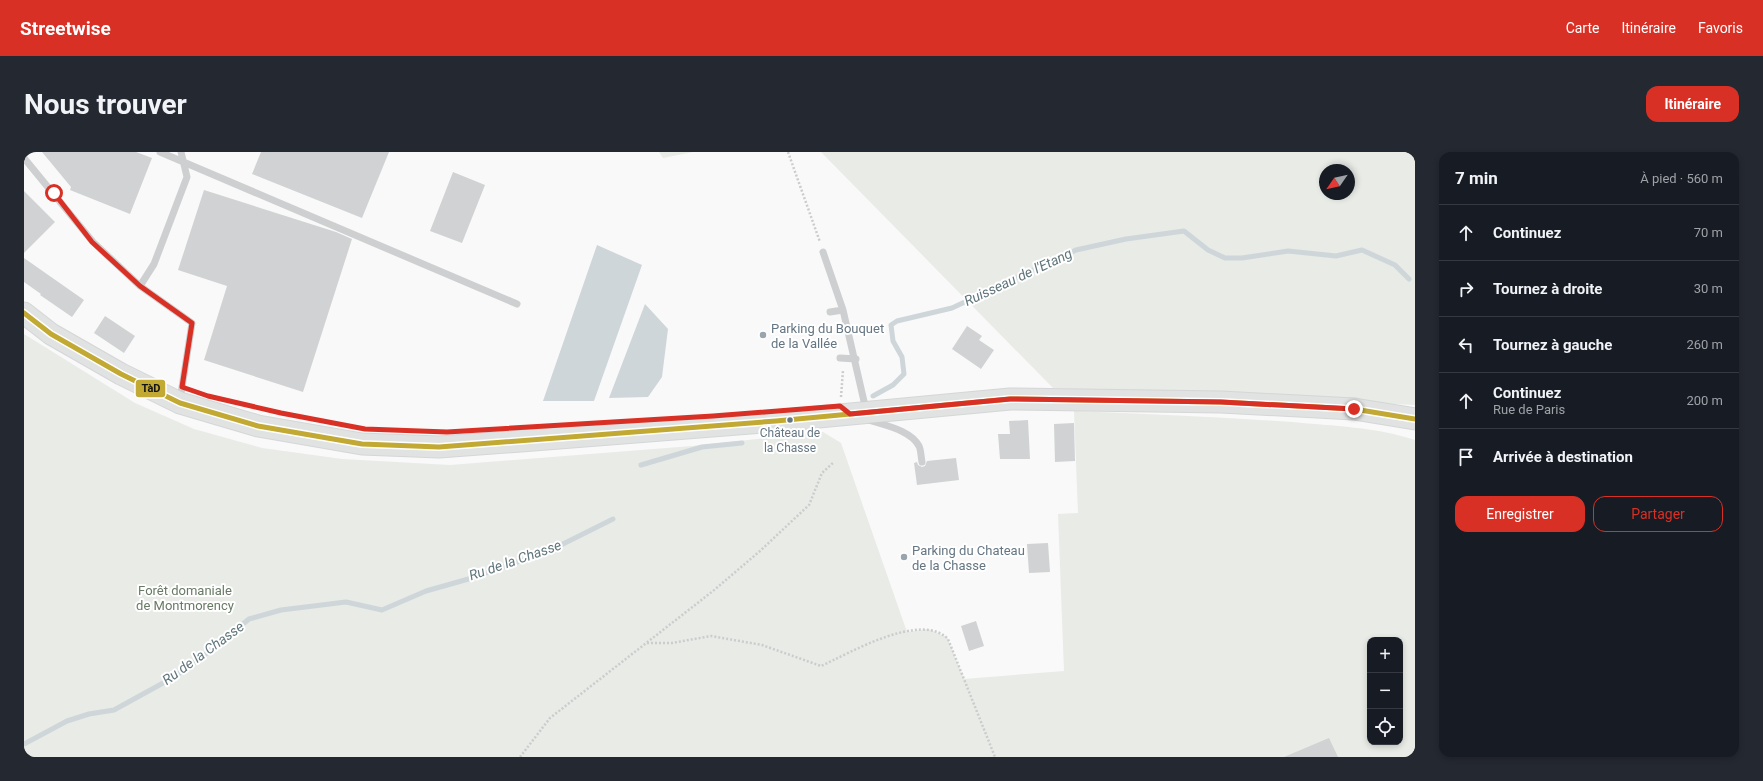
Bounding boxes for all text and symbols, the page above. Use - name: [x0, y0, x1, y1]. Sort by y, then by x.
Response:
- text: Streetwise: [20, 17, 111, 40]
- text: Carte: [1566, 20, 1599, 36]
- text: Itinéraire: [1621, 20, 1676, 36]
- text: Favoris: [1698, 20, 1743, 36]
- button: Itinéraire: [1646, 86, 1739, 122]
- text: Nous trouver: [24, 88, 187, 121]
- north arrow: [1319, 164, 1355, 200]
- text: 7 min: [1455, 168, 1498, 188]
- text: À pied · 560 m: [1640, 171, 1723, 186]
- route start: [45, 184, 63, 202]
- icon: ahead: [1455, 222, 1477, 244]
- text: Continuez: [1493, 224, 1561, 242]
- text: 70 m: [1694, 225, 1723, 240]
- water label: Ruisseau de l'Etang: [961, 245, 1075, 309]
- icon: right: [1455, 278, 1477, 300]
- text: Tournez à droite: [1493, 280, 1602, 298]
- text: 30 m: [1694, 281, 1723, 296]
- place label: Parking du Bouquet de la Vallée: [771, 321, 884, 351]
- marker: Parking du Bouquet de la Vallée: [758, 330, 768, 340]
- icon: left: [1455, 334, 1477, 356]
- text: Tournez à gauche: [1493, 336, 1612, 354]
- text: 260 m: [1686, 337, 1723, 352]
- line badge: TàD: [135, 379, 166, 398]
- text: TàD: [141, 382, 161, 395]
- text: Continuez: [1493, 384, 1561, 402]
- icon: ahead: [1455, 390, 1477, 412]
- text: 200 m: [1686, 393, 1723, 408]
- route end: [1345, 400, 1363, 418]
- text: Rue de Paris: [1493, 402, 1565, 417]
- marker: Château de la Chasse: [785, 415, 795, 425]
- place label: Château de la Chasse: [760, 426, 820, 455]
- icon: arrive: [1455, 446, 1477, 468]
- text: Arrivée à destination: [1493, 448, 1633, 466]
- button: Enregistrer: [1455, 496, 1585, 532]
- button: Partager: [1593, 496, 1723, 532]
- water label: Ru de la Chasse: [467, 537, 563, 583]
- place label: Parking du Chateau de la Chasse: [912, 543, 1025, 573]
- marker: Parking du Chateau de la Chasse: [899, 552, 909, 562]
- park label: Forêt domaniale de Montmorency: [136, 583, 234, 613]
- water label: Ru de la Chasse: [159, 618, 247, 688]
- map controls: [1367, 637, 1403, 745]
- button: +: [1367, 637, 1403, 673]
- button: −: [1367, 673, 1403, 709]
- button: locate: [1367, 709, 1403, 745]

